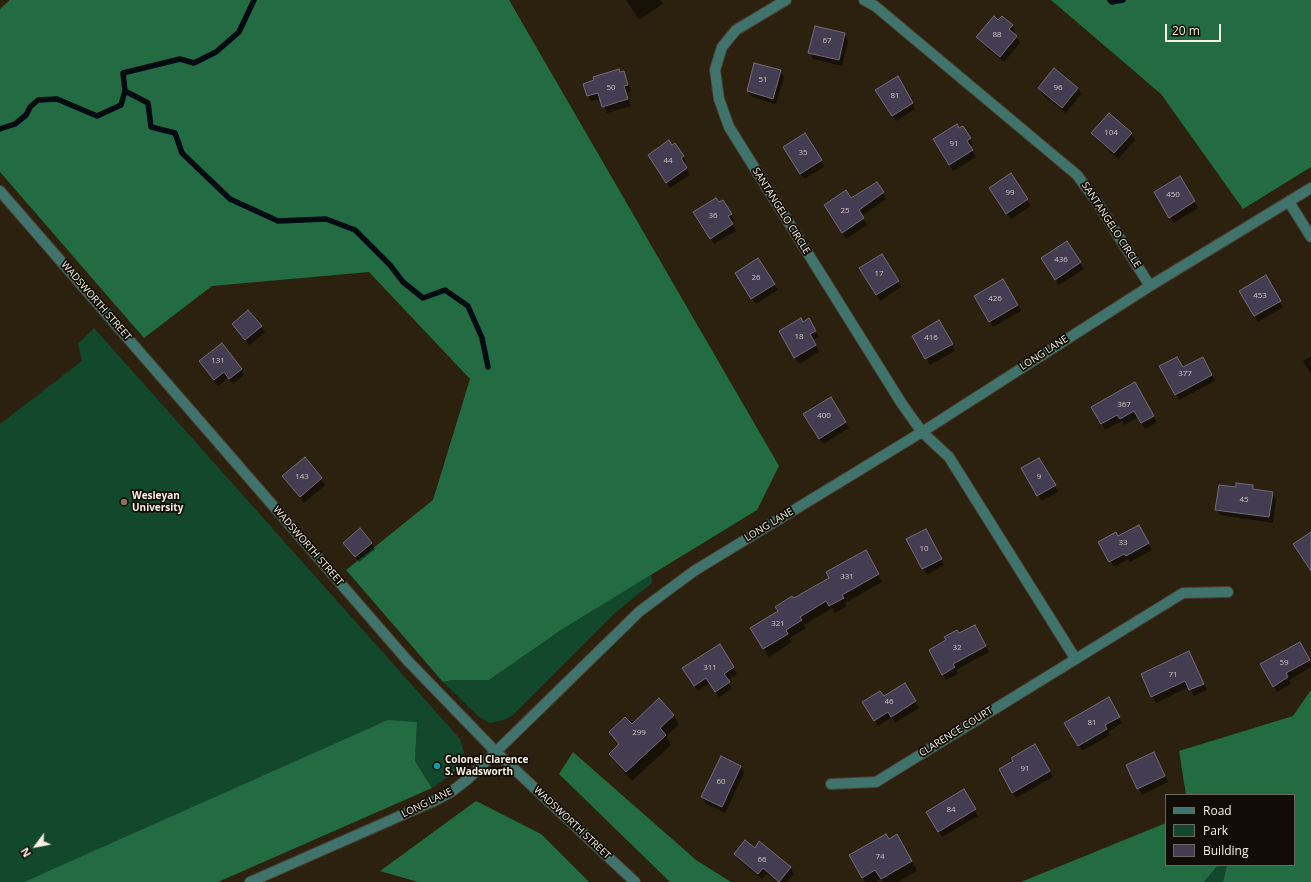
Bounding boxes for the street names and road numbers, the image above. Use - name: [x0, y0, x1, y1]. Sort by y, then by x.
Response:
- street label: SANTANGELO CIRCLE: [750, 166, 812, 256]
- street label: SANTANGELO CIRCLE: [1079, 180, 1143, 270]
- street label: WADSWORTH STREET: [58, 259, 134, 343]
- street label: LONG LANE: [1018, 333, 1070, 373]
- street label: WADSWORTH STREET: [270, 504, 346, 588]
- street label: LONG LANE: [742, 506, 796, 544]
- street label: CLARENCE COURT: [917, 704, 995, 760]
- street label: WADSWORTH STREET: [531, 784, 613, 862]
- street label: LONG LANE: [400, 786, 454, 820]

